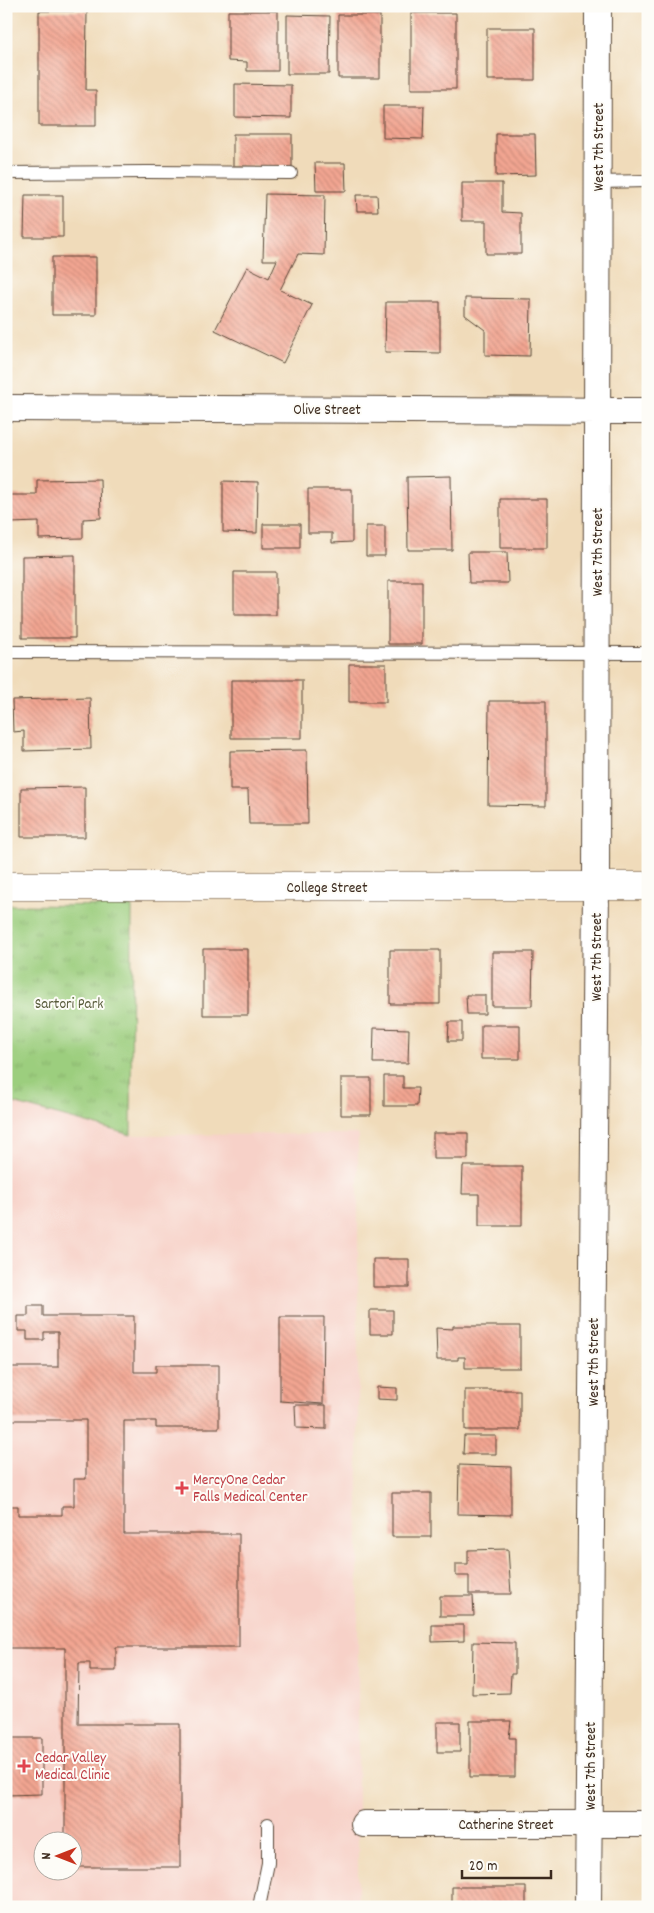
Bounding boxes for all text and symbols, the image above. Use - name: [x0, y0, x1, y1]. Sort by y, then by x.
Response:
- street label: West 7th Street: [589, 102, 611, 191]
- street label: Olive Street: [293, 400, 361, 422]
- street label: West 7th Street: [588, 507, 610, 596]
- street label: College Street: [287, 878, 368, 900]
- street label: West 7th Street: [587, 912, 609, 1001]
- park label: Sartori Park: [35, 994, 103, 1016]
- street label: West 7th Street: [584, 1317, 606, 1406]
- place label: MercyOne Cedar Falls Medical Center: [193, 1470, 308, 1509]
- marker: MercyOne Cedar Falls Medical Center: [175, 1481, 189, 1495]
- street label: West 7th Street: [581, 1721, 603, 1810]
- place label: Cedar Valley Medical Clinic: [35, 1748, 110, 1787]
- marker: Cedar Valley Medical Clinic: [17, 1759, 31, 1773]
- street label: Catherine Street: [458, 1815, 554, 1837]
- north arrow: [32, 1830, 82, 1880]
- scale bar: [462, 1848, 550, 1880]
- text: N: [37, 1852, 57, 1859]
- text: 20 m: [469, 1856, 497, 1878]

